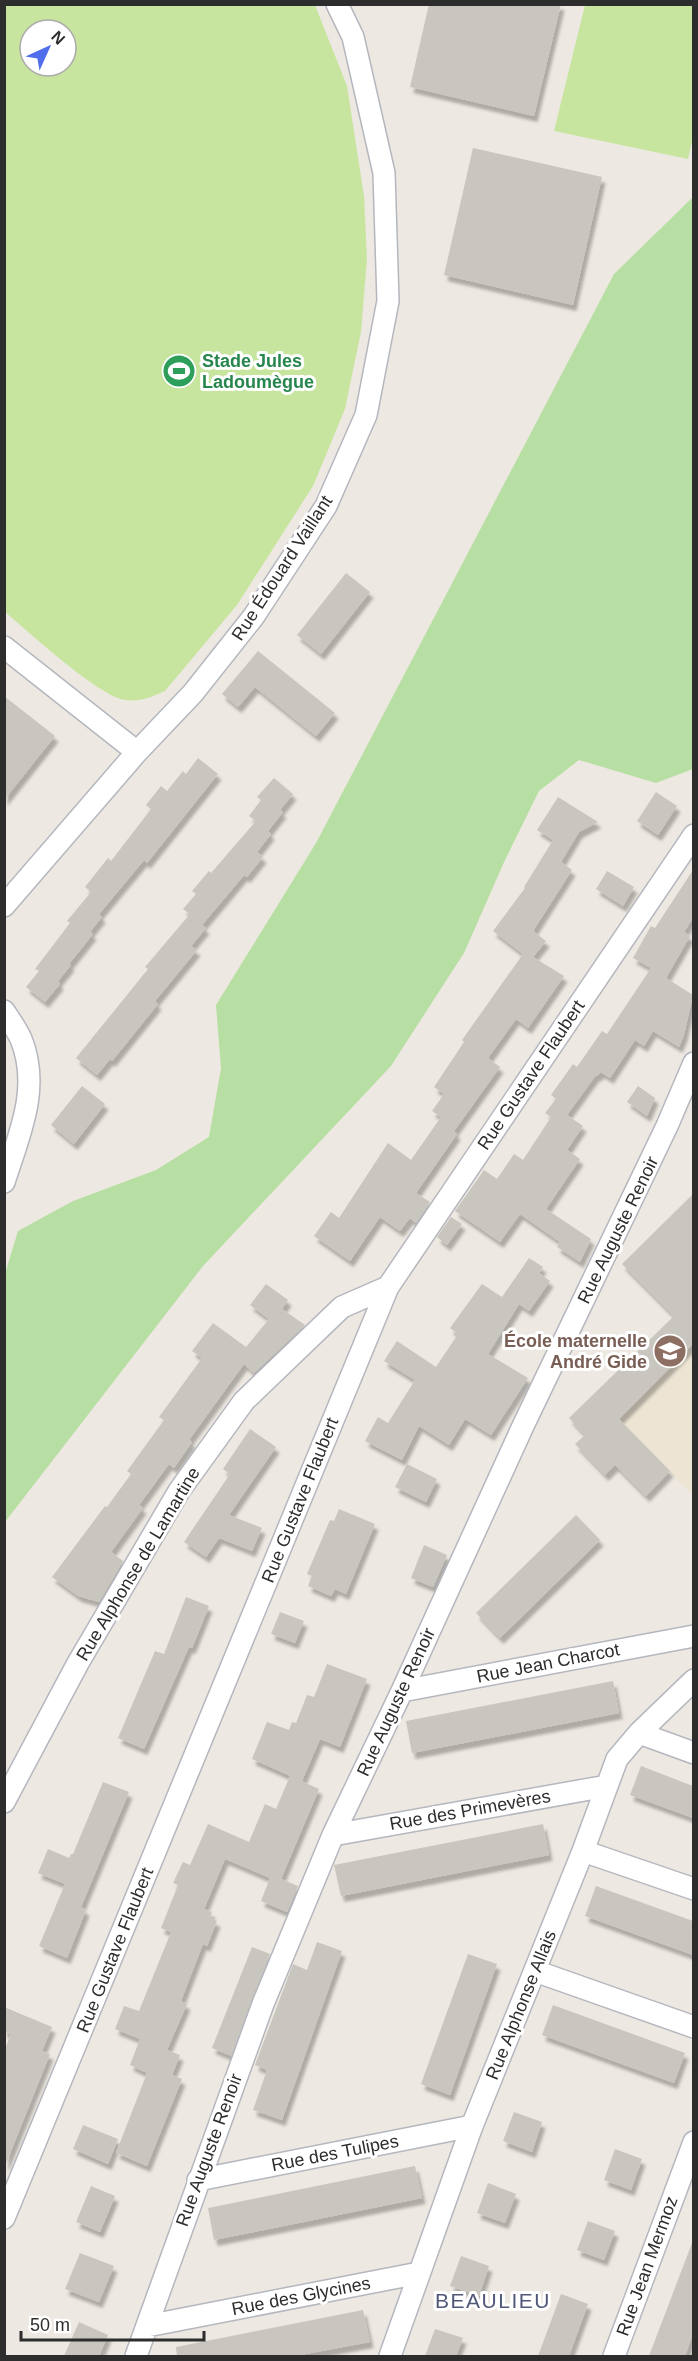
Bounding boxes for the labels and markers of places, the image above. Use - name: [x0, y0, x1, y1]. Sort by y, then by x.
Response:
- place label: Stade Jules Ladoumègue: [202, 351, 314, 392]
- sports icon: Stade Jules Ladoumègue: [161, 353, 197, 389]
- place label: École maternelle André Gide: [504, 1330, 647, 1372]
- school or university icon: École maternelle André Gide: [652, 1333, 688, 1369]

